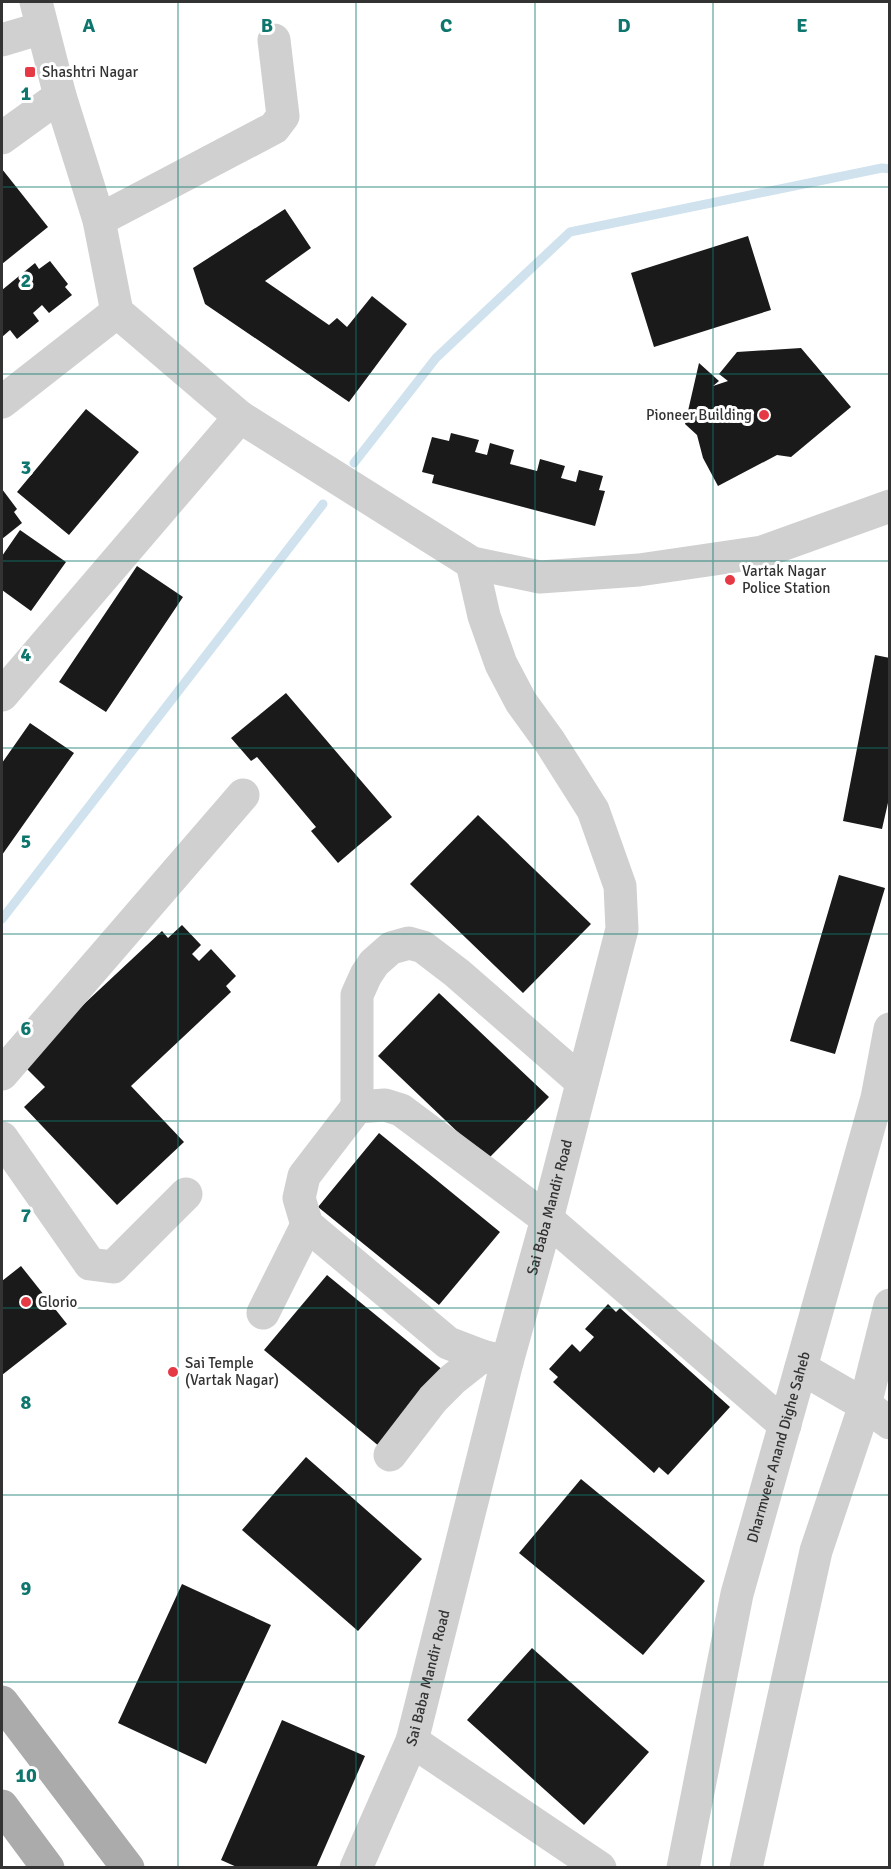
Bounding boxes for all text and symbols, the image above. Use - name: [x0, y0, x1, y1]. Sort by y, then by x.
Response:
- text: A: [83, 13, 96, 38]
- text: B: [261, 13, 273, 38]
- text: C: [440, 13, 452, 38]
- text: D: [617, 13, 631, 38]
- text: E: [796, 13, 808, 38]
- place label: Shashtri Nagar: [42, 63, 138, 81]
- marker: Shashtri Nagar: [23, 65, 37, 79]
- text: 1: [21, 81, 32, 106]
- text: 2: [21, 268, 31, 293]
- place label: Pioneer Building: [646, 406, 752, 424]
- marker: Pioneer Building: [757, 408, 771, 422]
- text: 3: [21, 455, 31, 480]
- place label: Vartak Nagar Police Station: [742, 562, 831, 597]
- marker: Vartak Nagar Police Station: [723, 573, 737, 587]
- text: 4: [21, 642, 32, 667]
- text: 5: [21, 829, 31, 854]
- text: 6: [21, 1016, 32, 1041]
- street label: Sai Baba Mandir Road: [523, 1137, 576, 1277]
- text: 7: [21, 1203, 32, 1228]
- place label: Glorio: [38, 1293, 78, 1311]
- marker: Glorio: [19, 1295, 33, 1309]
- street label: Dharmveer Anand Dighe Saheb: [743, 1349, 814, 1545]
- place label: Sai Temple (Vartak Nagar): [185, 1354, 279, 1389]
- marker: Sai Temple (Vartak Nagar): [166, 1365, 180, 1379]
- text: 8: [21, 1390, 32, 1415]
- text: 9: [21, 1576, 32, 1601]
- street label: Sai Baba Mandir Road: [402, 1608, 454, 1749]
- text: 10: [15, 1763, 37, 1788]

